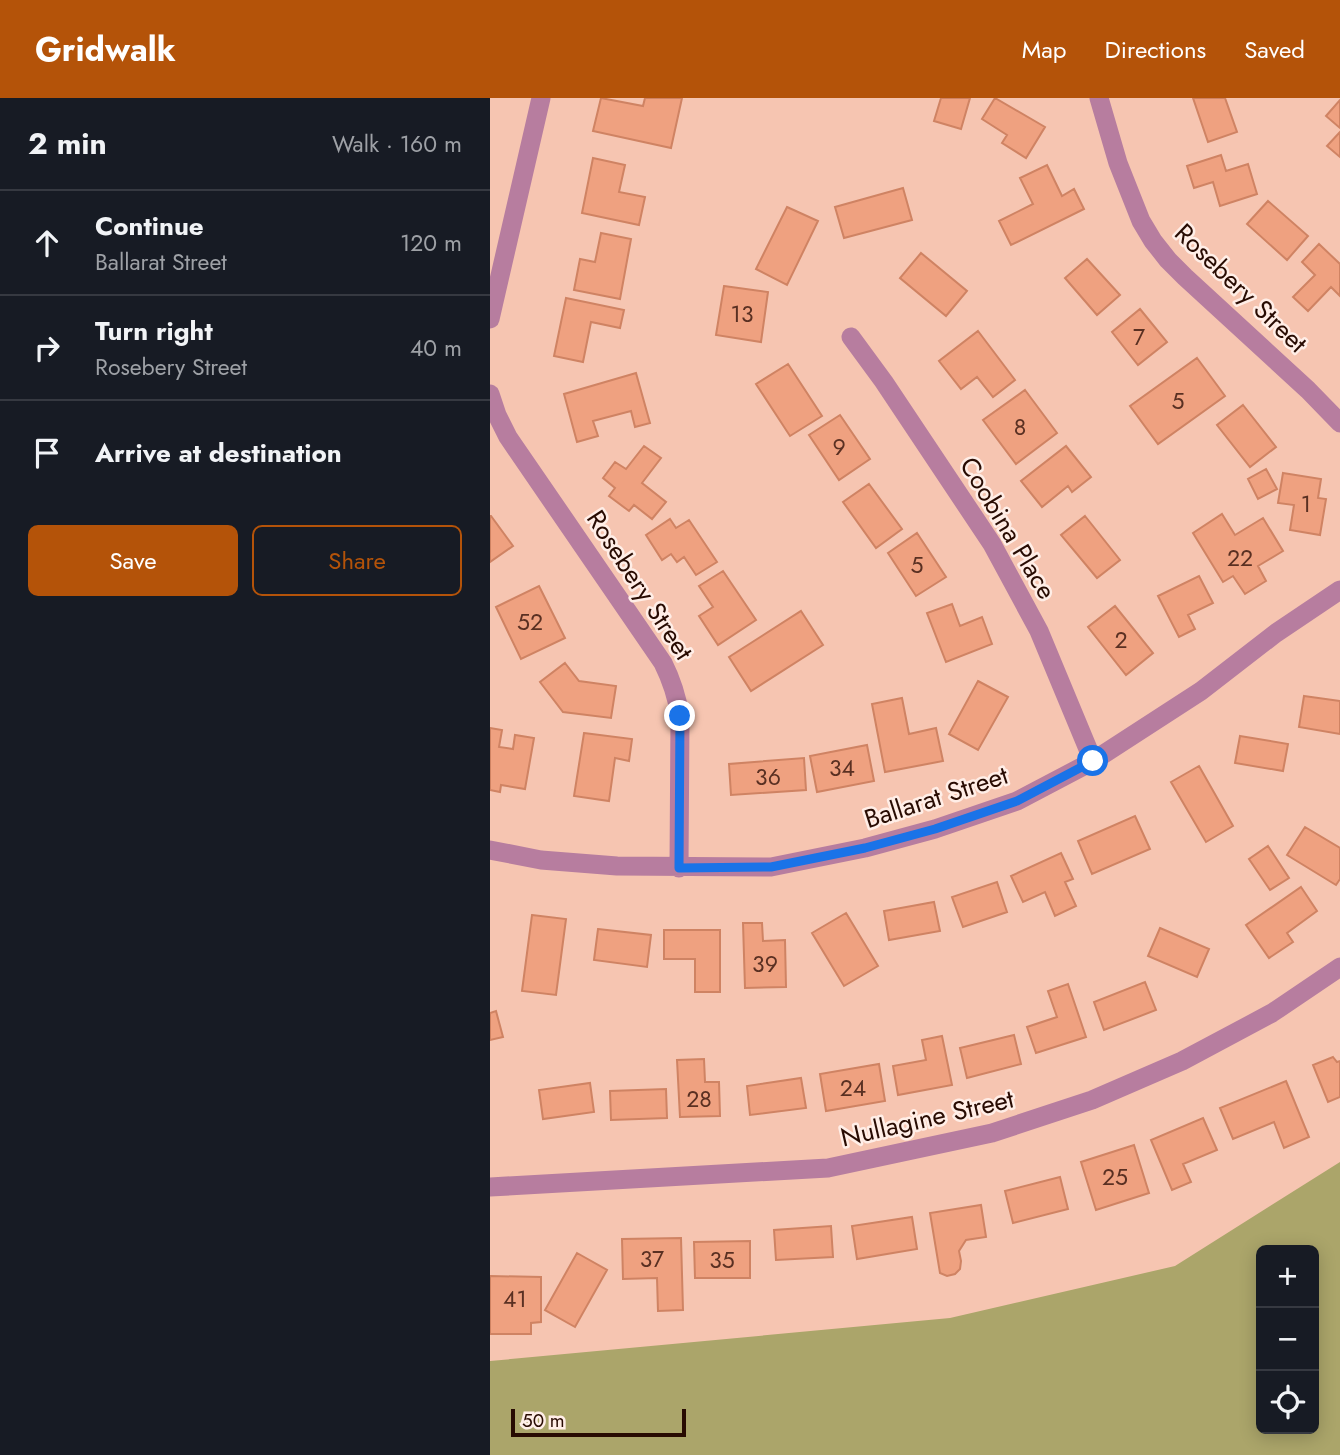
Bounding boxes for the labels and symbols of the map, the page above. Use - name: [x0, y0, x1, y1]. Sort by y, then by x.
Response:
- street label: Rosebery Street: [1166, 215, 1317, 362]
- house number: 13: [731, 297, 753, 331]
- house number: 7: [1133, 320, 1145, 354]
- house number: 5: [1172, 384, 1185, 418]
- house number: 8: [1014, 410, 1026, 444]
- house number: 9: [832, 430, 846, 464]
- street label: Coobina Place: [950, 450, 1066, 606]
- house number: 1: [1301, 487, 1311, 521]
- street label: Rosebery Street: [577, 503, 703, 668]
- house number: 22: [1227, 541, 1253, 575]
- house number: 5: [911, 548, 924, 582]
- house number: 52: [517, 605, 543, 639]
- house number: 2: [1114, 623, 1128, 657]
- route end: [664, 700, 695, 731]
- route start: [1077, 745, 1108, 776]
- house number: 34: [829, 751, 855, 785]
- street label: Ballarat Street: [859, 756, 1013, 838]
- house number: 36: [755, 760, 781, 794]
- house number: 39: [752, 947, 778, 981]
- house number: 24: [840, 1071, 866, 1105]
- street label: Nullagine Street: [837, 1079, 1018, 1156]
- house number: 28: [686, 1082, 712, 1116]
- house number: 25: [1102, 1160, 1128, 1194]
- house number: 37: [640, 1242, 664, 1276]
- house number: 35: [709, 1243, 735, 1277]
- house number: 41: [503, 1282, 527, 1316]
- scale bar: [511, 1406, 686, 1438]

